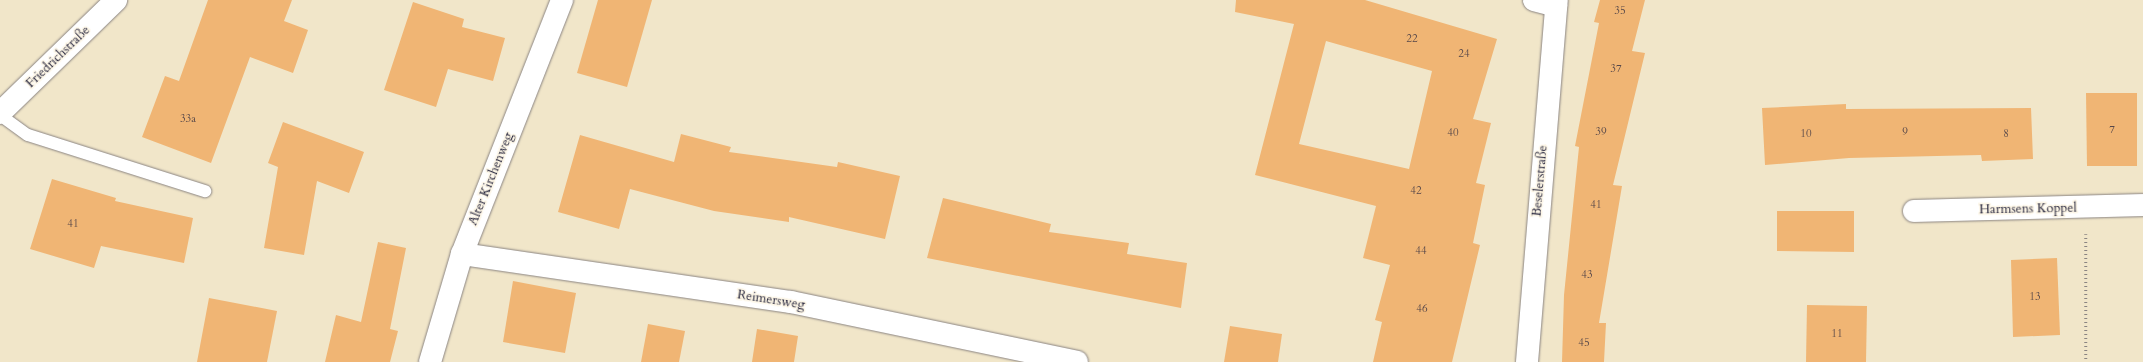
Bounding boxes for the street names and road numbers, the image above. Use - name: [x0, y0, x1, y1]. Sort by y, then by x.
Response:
- street label: Friedrichstraße: [23, 23, 93, 91]
- street label: Alter Kirchenweg: [465, 130, 517, 228]
- street label: Beselerstraße: [1529, 145, 1551, 217]
- street label: Harmsens Koppel: [1979, 200, 2077, 218]
- street label: Reimersweg: [736, 287, 806, 313]

